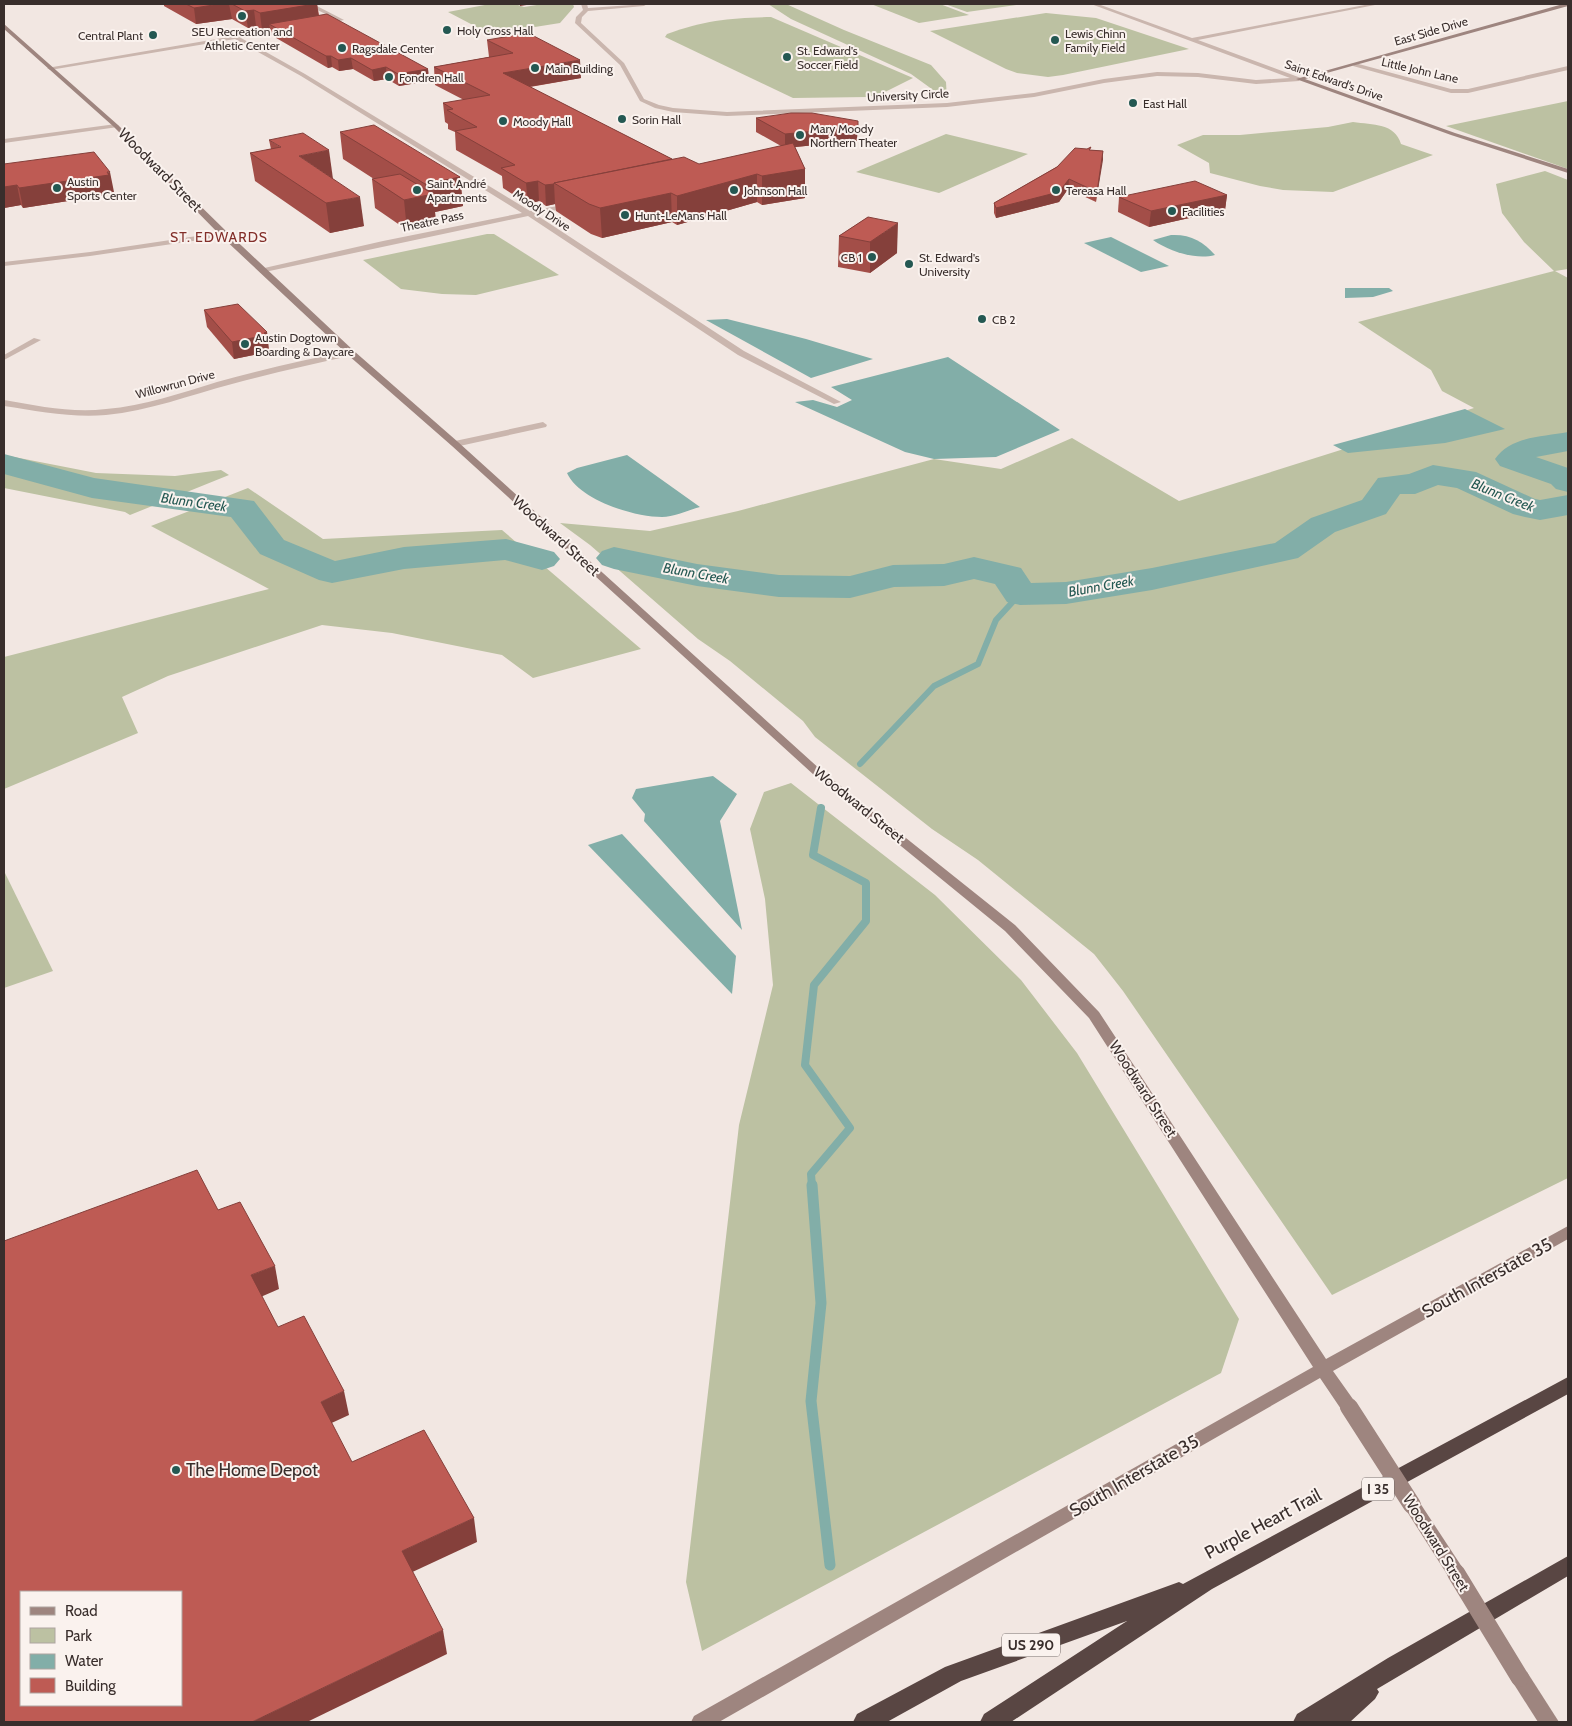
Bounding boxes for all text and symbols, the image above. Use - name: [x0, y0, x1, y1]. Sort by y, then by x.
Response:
- marker: SEU Recreation and Athletic Center: [236, 10, 248, 22]
- street label: East Side Drive: [1392, 13, 1470, 49]
- place label: Holy Cross Hall: [457, 23, 534, 38]
- place label: SEU Recreation and Athletic Center: [192, 24, 292, 53]
- marker: Holy Cross Hall: [441, 24, 453, 36]
- place label: Lewis Chinn Family Field: [1065, 26, 1126, 55]
- place label: Central Plant: [78, 28, 143, 43]
- marker: Central Plant: [147, 29, 159, 41]
- marker: Lewis Chinn Family Field: [1049, 34, 1061, 46]
- place label: Ragsdale Center: [352, 41, 434, 56]
- marker: Ragsdale Center: [336, 42, 348, 54]
- place label: St. Edward's Soccer Field: [797, 43, 858, 72]
- marker: St. Edward's Soccer Field: [781, 51, 793, 63]
- street label: Little John Lane: [1380, 54, 1460, 86]
- street label: Saint Edward's Drive: [1283, 56, 1385, 104]
- place label: Main Building: [545, 61, 614, 76]
- marker: Main Building: [529, 62, 541, 74]
- place label: Fondren Hall: [399, 70, 464, 85]
- marker: Fondren Hall: [383, 71, 395, 83]
- street label: University Circle: [867, 85, 949, 105]
- place label: East Hall: [1143, 96, 1187, 111]
- marker: East Hall: [1127, 97, 1139, 109]
- place label: Sorin Hall: [632, 112, 681, 127]
- marker: Sorin Hall: [616, 113, 628, 125]
- place label: Moody Hall: [513, 114, 571, 129]
- marker: Moody Hall: [497, 115, 509, 127]
- place label: Mary Moody Northern Theater: [810, 121, 897, 150]
- street label: Woodward Street: [114, 124, 206, 216]
- marker: Mary Moody Northern Theater: [794, 129, 806, 141]
- place label: Austin Sports Center: [67, 174, 137, 203]
- place label: Saint André Apartments: [427, 176, 487, 205]
- marker: Austin Sports Center: [51, 182, 63, 194]
- place label: Johnson Hall: [743, 183, 808, 198]
- place label: Tereasa Hall: [1066, 183, 1127, 198]
- marker: Saint André Apartments: [411, 184, 423, 196]
- marker: Johnson Hall: [728, 184, 740, 196]
- marker: Tereasa Hall: [1050, 184, 1062, 196]
- street label: Moody Drive: [511, 186, 573, 234]
- place label: Facilities: [1182, 204, 1224, 219]
- marker: Facilities: [1166, 205, 1178, 217]
- street label: Theatre Pass: [399, 207, 465, 235]
- place label: Hunt-LeMans Hall: [635, 208, 727, 223]
- marker: Hunt-LeMans Hall: [619, 209, 631, 221]
- district label: ST. EDWARDS: [170, 228, 268, 246]
- place label: CB 1: [841, 250, 862, 265]
- place label: St. Edward's University: [919, 250, 980, 279]
- marker: CB 1: [866, 251, 878, 263]
- marker: St. Edward's University: [903, 258, 915, 270]
- place label: CB 2: [992, 312, 1016, 327]
- marker: CB 2: [976, 313, 988, 325]
- place label: Austin Dogtown Boarding & Daycare: [255, 330, 354, 359]
- marker: Austin Dogtown Boarding & Daycare: [239, 338, 251, 350]
- street label: Willowrun Drive: [134, 366, 216, 402]
- water label: Blunn Creek: [1469, 474, 1538, 516]
- water label: Blunn Creek: [160, 488, 229, 516]
- street label: Woodward Street: [509, 492, 603, 580]
- water label: Blunn Creek: [662, 558, 731, 588]
- water label: Blunn Creek: [1067, 571, 1136, 601]
- street label: Woodward Street: [810, 763, 908, 847]
- street label: Woodward Street: [1105, 1037, 1181, 1141]
- street label: South Interstate 35: [1418, 1233, 1556, 1323]
- street label: South Interstate 35: [1065, 1430, 1203, 1522]
- place label: The Home Depot: [186, 1459, 318, 1481]
- marker: The Home Depot: [170, 1464, 182, 1476]
- road number: I 35: [1362, 1478, 1394, 1500]
- street label: Purple Heart Trail: [1201, 1484, 1326, 1564]
- street label: Woodward Street: [1399, 1491, 1473, 1595]
- legend: [20, 1591, 182, 1706]
- text: Road: [65, 1602, 98, 1620]
- text: Park: [65, 1627, 92, 1645]
- road number: US 290: [1002, 1634, 1060, 1656]
- text: Water: [65, 1652, 103, 1670]
- text: Building: [65, 1677, 116, 1695]

